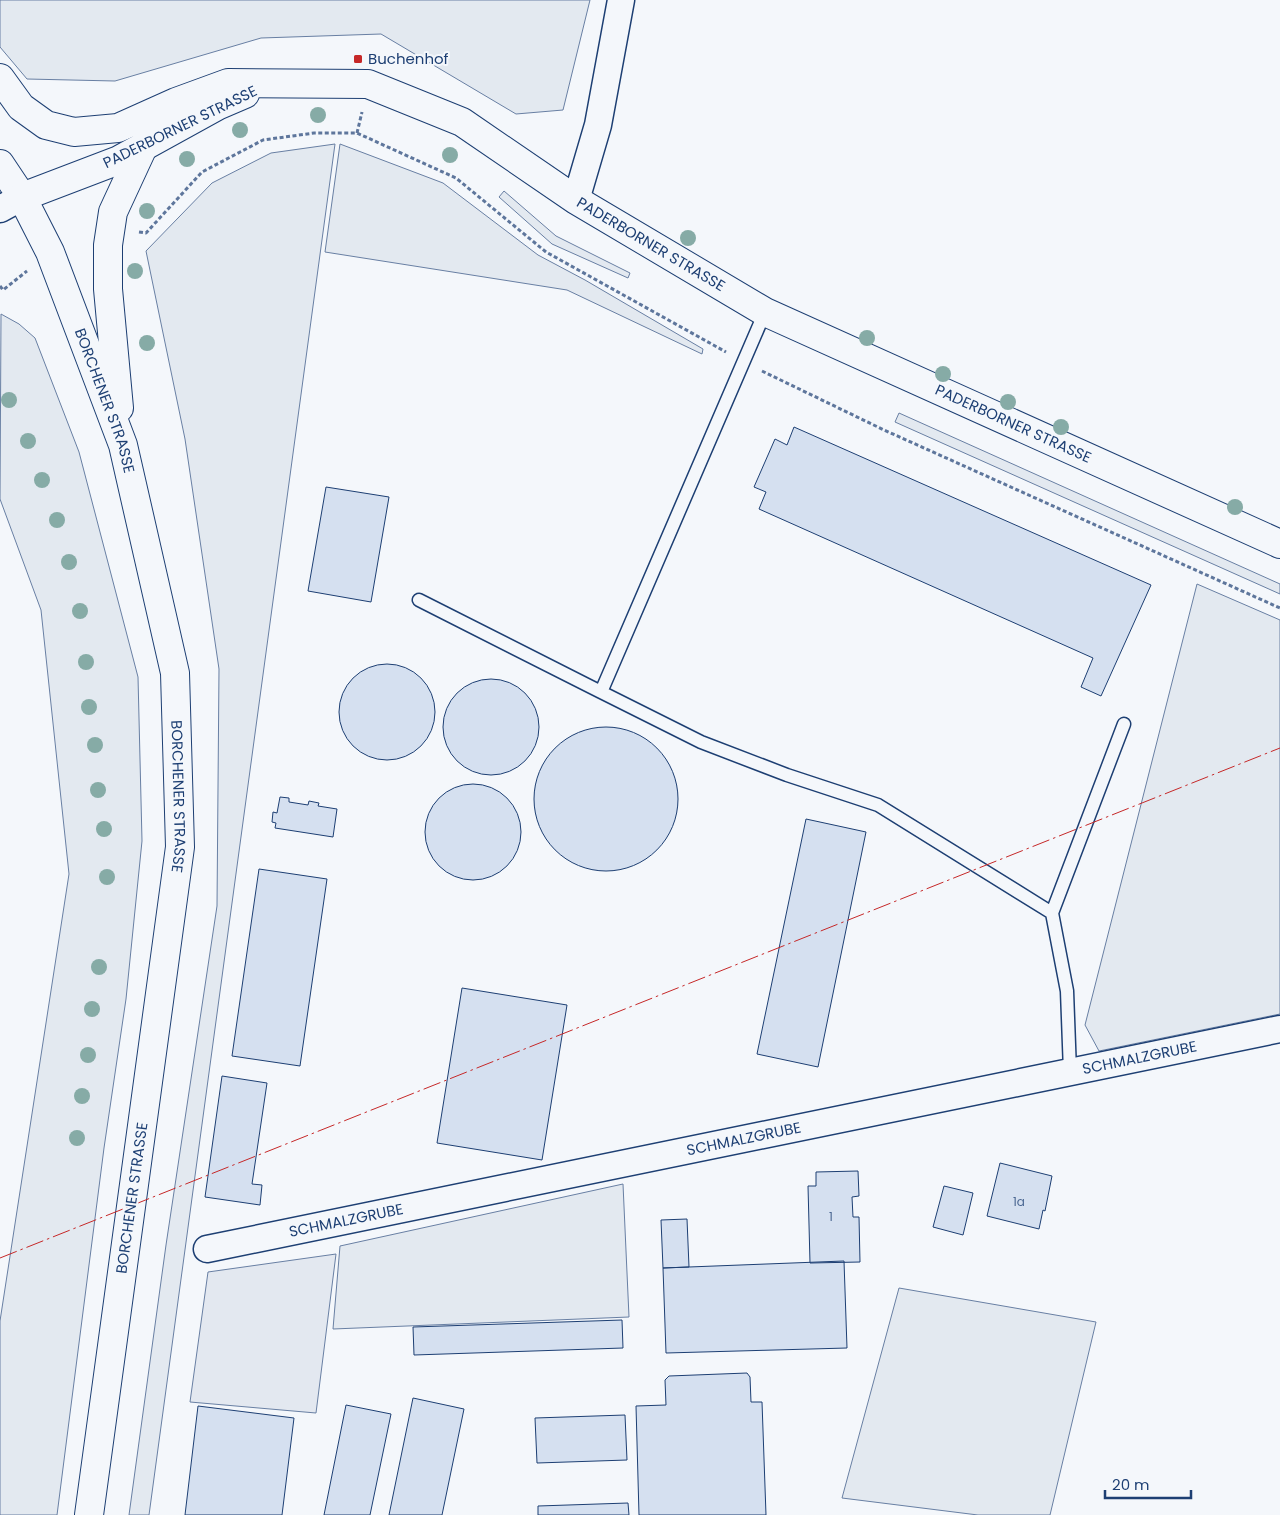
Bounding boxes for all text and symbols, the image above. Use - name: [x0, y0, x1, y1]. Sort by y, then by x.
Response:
- place label: Buchenhof: [368, 48, 449, 69]
- marker: Buchenhof: [352, 53, 364, 65]
- street label: PADERBORNER STRASSE: [99, 80, 260, 173]
- street label: PADERBORNER STRASSE: [573, 192, 729, 296]
- street label: BORCHENER STRASSE: [70, 325, 140, 475]
- street label: PADERBORNER STRASSE: [932, 379, 1095, 468]
- street label: BORCHENER STRASSE: [166, 720, 191, 874]
- street label: SCHMALZGRUBE: [1080, 1035, 1199, 1079]
- street label: SCHMALZGRUBE: [685, 1116, 803, 1160]
- street label: BORCHENER STRASSE: [110, 1121, 153, 1275]
- house number: 1a: [1013, 1193, 1025, 1210]
- street label: SCHMALZGRUBE: [287, 1198, 405, 1242]
- house number: 1: [829, 1208, 833, 1225]
- scale bar: [1105, 1468, 1191, 1500]
- text: 20 m: [1112, 1474, 1150, 1495]

